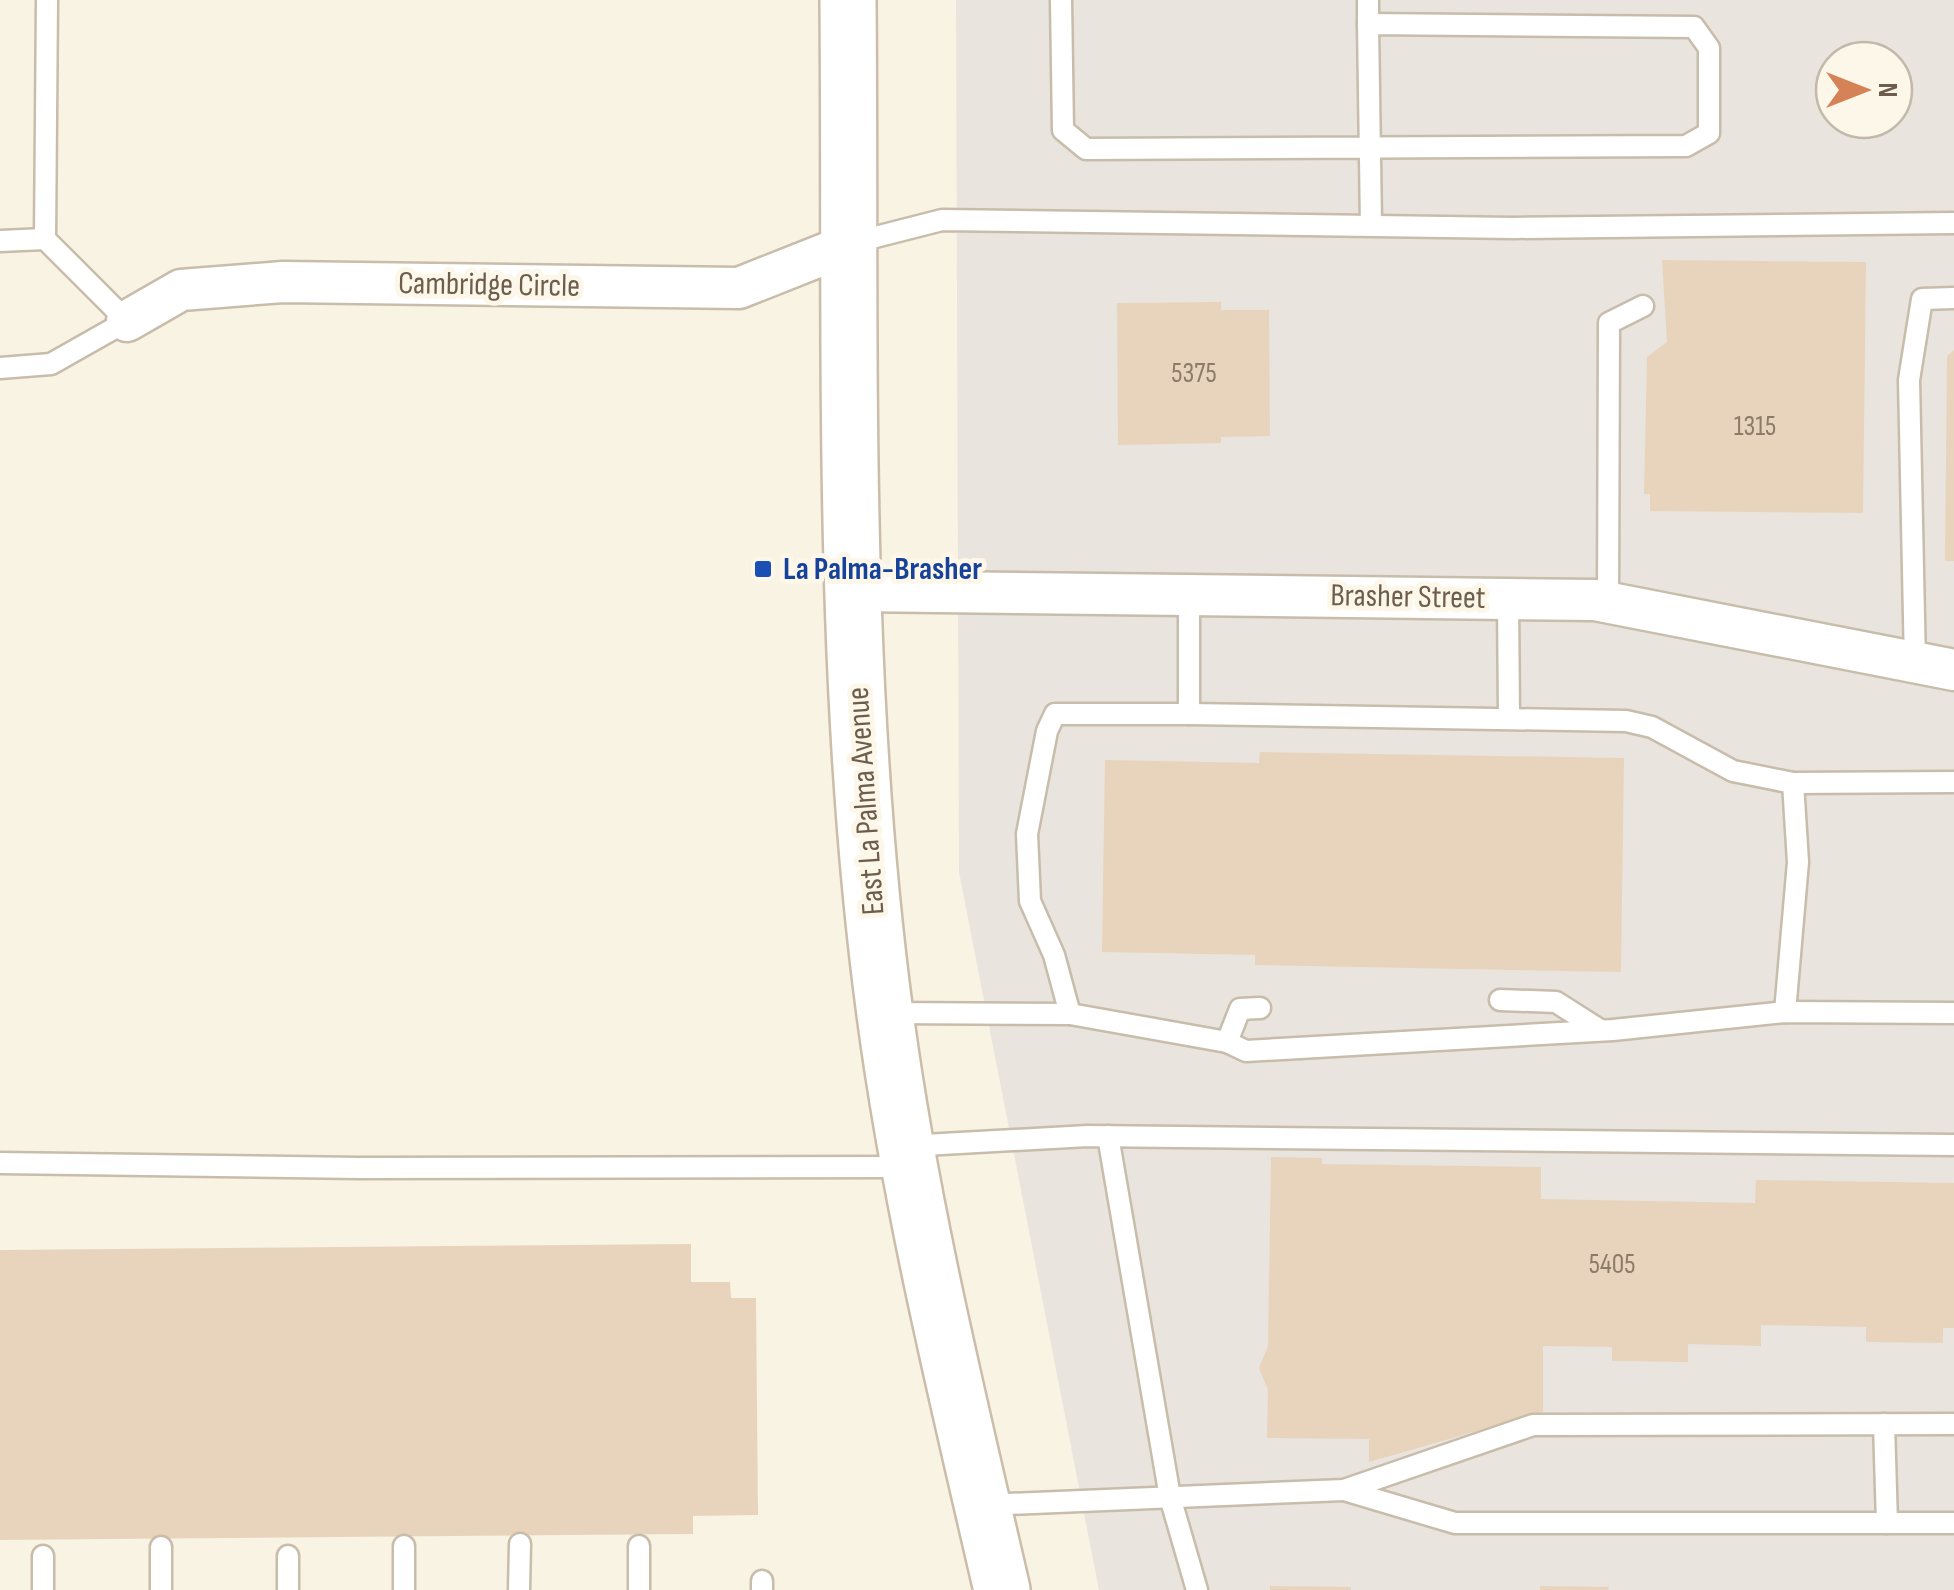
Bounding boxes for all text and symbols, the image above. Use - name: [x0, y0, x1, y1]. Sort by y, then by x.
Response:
- north arrow: [1814, 40, 1914, 140]
- text: N: [1871, 83, 1904, 97]
- street label: Cambridge Circle: [398, 264, 580, 306]
- house number: 5375: [1171, 357, 1217, 390]
- house number: 1315: [1734, 410, 1776, 443]
- place label: La Palma-Brasher: [783, 550, 982, 589]
- marker: La Palma-Brasher: [752, 558, 774, 580]
- street label: Brasher Street: [1330, 576, 1486, 618]
- street label: East La Palma Avenue: [839, 686, 893, 916]
- house number: 5405: [1589, 1248, 1635, 1281]

